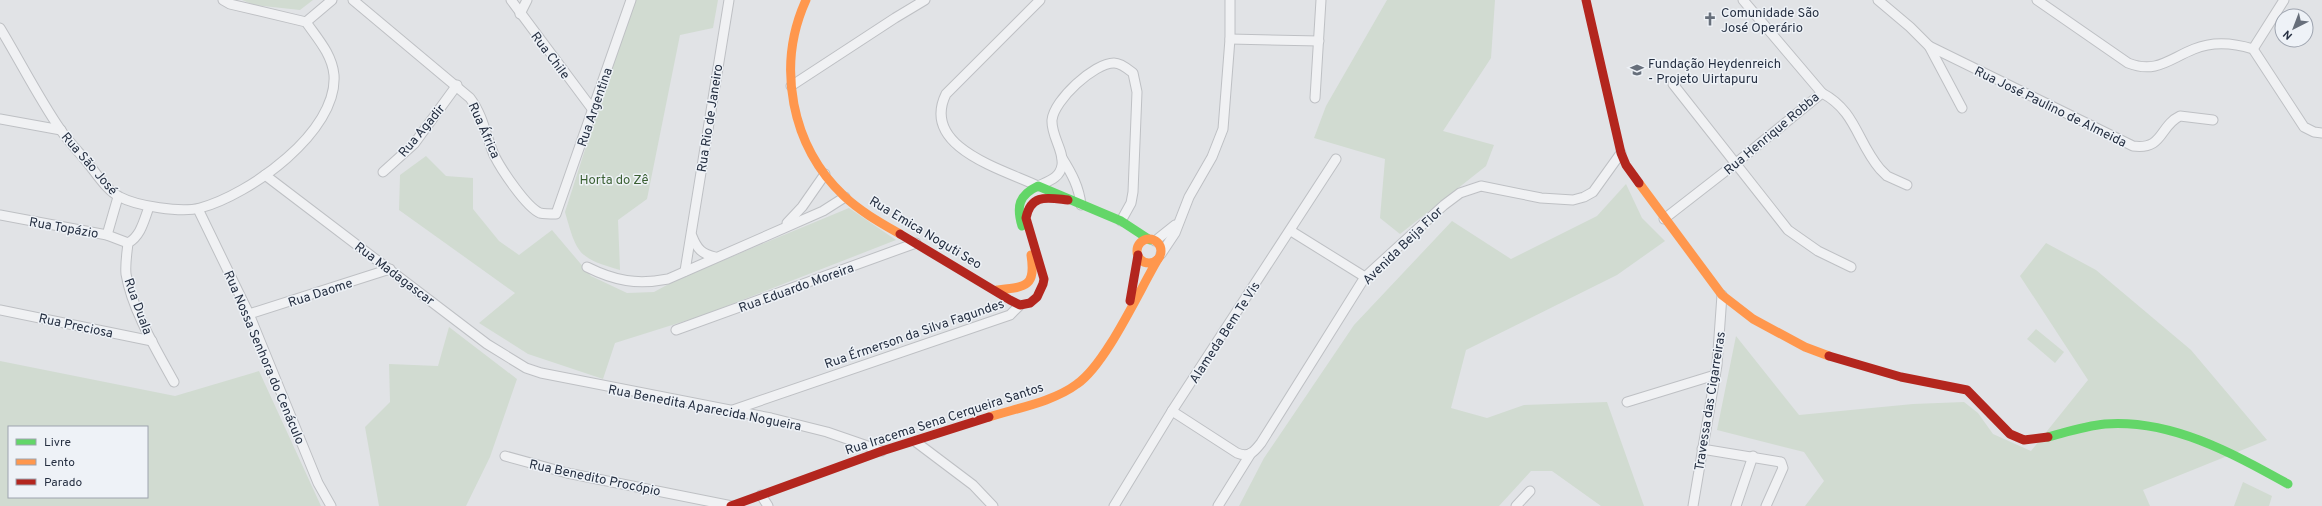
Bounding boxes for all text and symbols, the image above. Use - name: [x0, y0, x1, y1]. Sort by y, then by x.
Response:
- place label: Comunidade São José Operário: [1721, 6, 1819, 37]
- north arrow: [2274, 8, 2314, 48]
- church icon: Comunidade São José Operário: [1702, 11, 1718, 27]
- text: N: [2280, 27, 2296, 43]
- street label: Rua Chile: [526, 29, 572, 83]
- place label: Fundação Heydenreich - Projeto Uirtapuru: [1648, 57, 1781, 88]
- school or university icon: Fundação Heydenreich - Projeto Uirtapuru: [1629, 62, 1645, 78]
- street label: Rua Rio de Janeiro: [695, 63, 727, 174]
- street label: Rua José Paulino de Almeida: [1971, 64, 2129, 152]
- street label: Rua Argentina: [575, 66, 617, 149]
- street label: Rua Henrique Robba: [1721, 90, 1823, 179]
- street label: Rua África: [464, 99, 504, 161]
- street label: Rua Agadir: [396, 102, 449, 161]
- street label: Rua São José: [57, 130, 120, 199]
- park label: Horta do Zê: [579, 173, 649, 189]
- street label: Rua Emica Noguti Seo: [866, 194, 984, 274]
- street label: Avenida Beija Flor: [1360, 204, 1447, 289]
- street label: Rua Topázio: [28, 215, 100, 243]
- street label: Rua Madagascar: [351, 239, 437, 310]
- street label: Rua Eduardo Moreira: [737, 261, 857, 317]
- street label: Rua Nossa Senhora do Cenáculo: [219, 269, 307, 447]
- street label: Rua Duala: [119, 276, 155, 337]
- street label: Rua Daome: [286, 276, 355, 312]
- street label: Alameda Bem Te Vis: [1187, 279, 1265, 387]
- street label: Rua Érmerson da Silva Fagundes: [822, 295, 1007, 373]
- street label: Rua Preciosa: [37, 311, 114, 343]
- street label: Travessa das Cigarreiras: [1692, 331, 1730, 472]
- street label: Rua Iracema Sena Cerqueira Santos: [843, 380, 1046, 460]
- street label: Rua Benedita Aparecida Nogueira: [607, 382, 803, 436]
- legend: [8, 426, 148, 498]
- text: Livre: [44, 435, 71, 451]
- text: Lento: [44, 455, 75, 471]
- street label: Rua Benedito Procópio: [527, 457, 662, 501]
- text: Parado: [44, 475, 82, 491]

